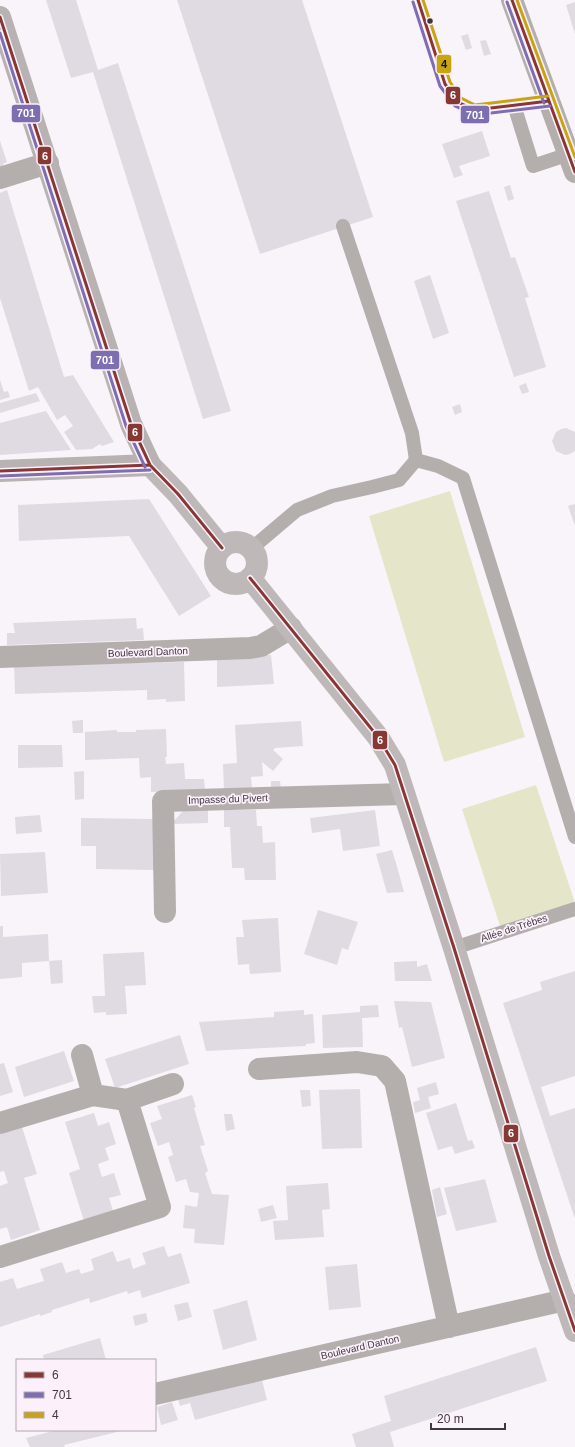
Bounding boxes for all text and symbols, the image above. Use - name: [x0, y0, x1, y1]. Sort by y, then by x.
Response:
- unlabelled marker: [425, 16, 435, 26]
- line badge: 4: [436, 54, 452, 74]
- text: 4: [441, 58, 448, 70]
- line badge: 6: [445, 86, 461, 105]
- text: 6: [450, 89, 456, 101]
- line badge: 701: [11, 104, 41, 123]
- line badge: 701: [460, 105, 490, 124]
- text: 701: [17, 107, 35, 119]
- text: 701: [466, 109, 484, 121]
- line badge: 6: [37, 146, 52, 165]
- text: 6: [42, 150, 48, 162]
- line badge: 701: [90, 350, 120, 370]
- text: 701: [96, 354, 114, 366]
- line badge: 6: [127, 423, 143, 442]
- text: 6: [132, 426, 138, 438]
- street label: Boulevard Danton: [108, 645, 188, 659]
- line badge: 6: [372, 730, 388, 750]
- text: 6: [377, 734, 383, 746]
- street label: Impasse du Pivert: [188, 792, 268, 806]
- street label: Allée de Trèbes: [479, 912, 549, 944]
- line badge: 6: [503, 1124, 519, 1143]
- text: 6: [508, 1127, 514, 1139]
- street label: Boulevard Danton: [320, 1333, 400, 1361]
- legend: [16, 1359, 156, 1431]
- text: 6: [52, 1368, 59, 1382]
- text: 701: [52, 1388, 72, 1402]
- scale bar: [431, 1405, 505, 1431]
- text: 4: [52, 1408, 59, 1422]
- text: 20 m: [437, 1412, 464, 1426]

